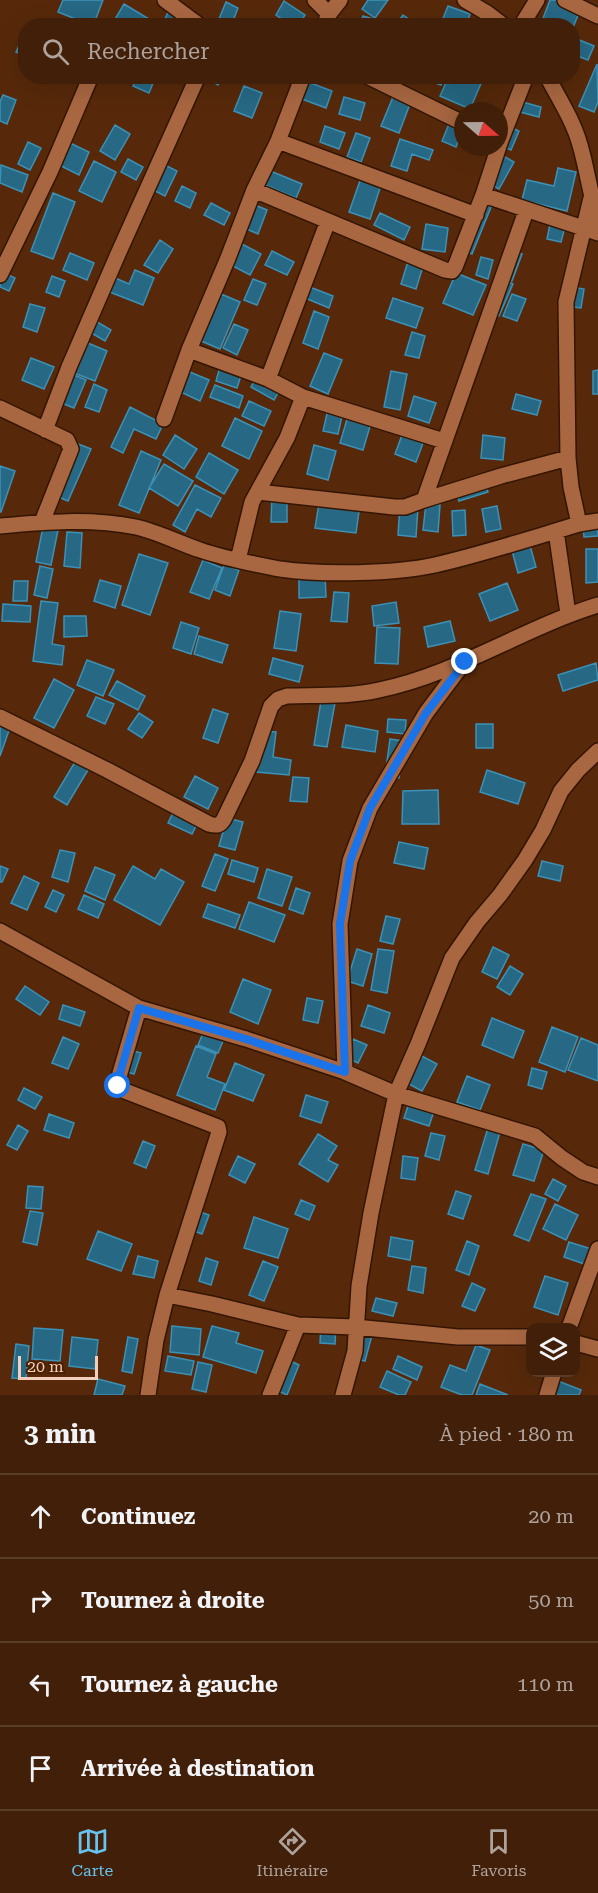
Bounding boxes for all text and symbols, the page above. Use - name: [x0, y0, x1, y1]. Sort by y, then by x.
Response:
- search box: [18, 18, 580, 84]
- icon: search: [39, 35, 72, 68]
- text: Rechercher: [87, 39, 209, 64]
- north arrow: [454, 102, 508, 156]
- route end: [451, 648, 477, 674]
- route start: [104, 1072, 130, 1098]
- map controls: [526, 1323, 580, 1377]
- button: layers: [526, 1323, 580, 1377]
- scale bar: [18, 1353, 98, 1380]
- text: 20 m: [27, 1357, 64, 1376]
- text: 3 min: [24, 1419, 96, 1449]
- text: À pied · 180 m: [440, 1422, 574, 1446]
- icon: ahead: [24, 1500, 57, 1533]
- text: Continuez: [81, 1504, 195, 1529]
- text: 20 m: [528, 1504, 574, 1528]
- icon: right: [24, 1584, 57, 1617]
- text: Tournez à droite: [81, 1588, 265, 1613]
- text: 50 m: [528, 1588, 574, 1612]
- icon: left: [24, 1668, 57, 1701]
- text: Tournez à gauche: [81, 1672, 278, 1697]
- text: 110 m: [517, 1672, 574, 1696]
- icon: arrive: [24, 1752, 57, 1785]
- text: Arrivée à destination: [81, 1756, 315, 1781]
- tab: Carte: [72, 1825, 113, 1880]
- tab: Itinéraire: [256, 1825, 328, 1880]
- tab: Favoris: [471, 1825, 526, 1880]

